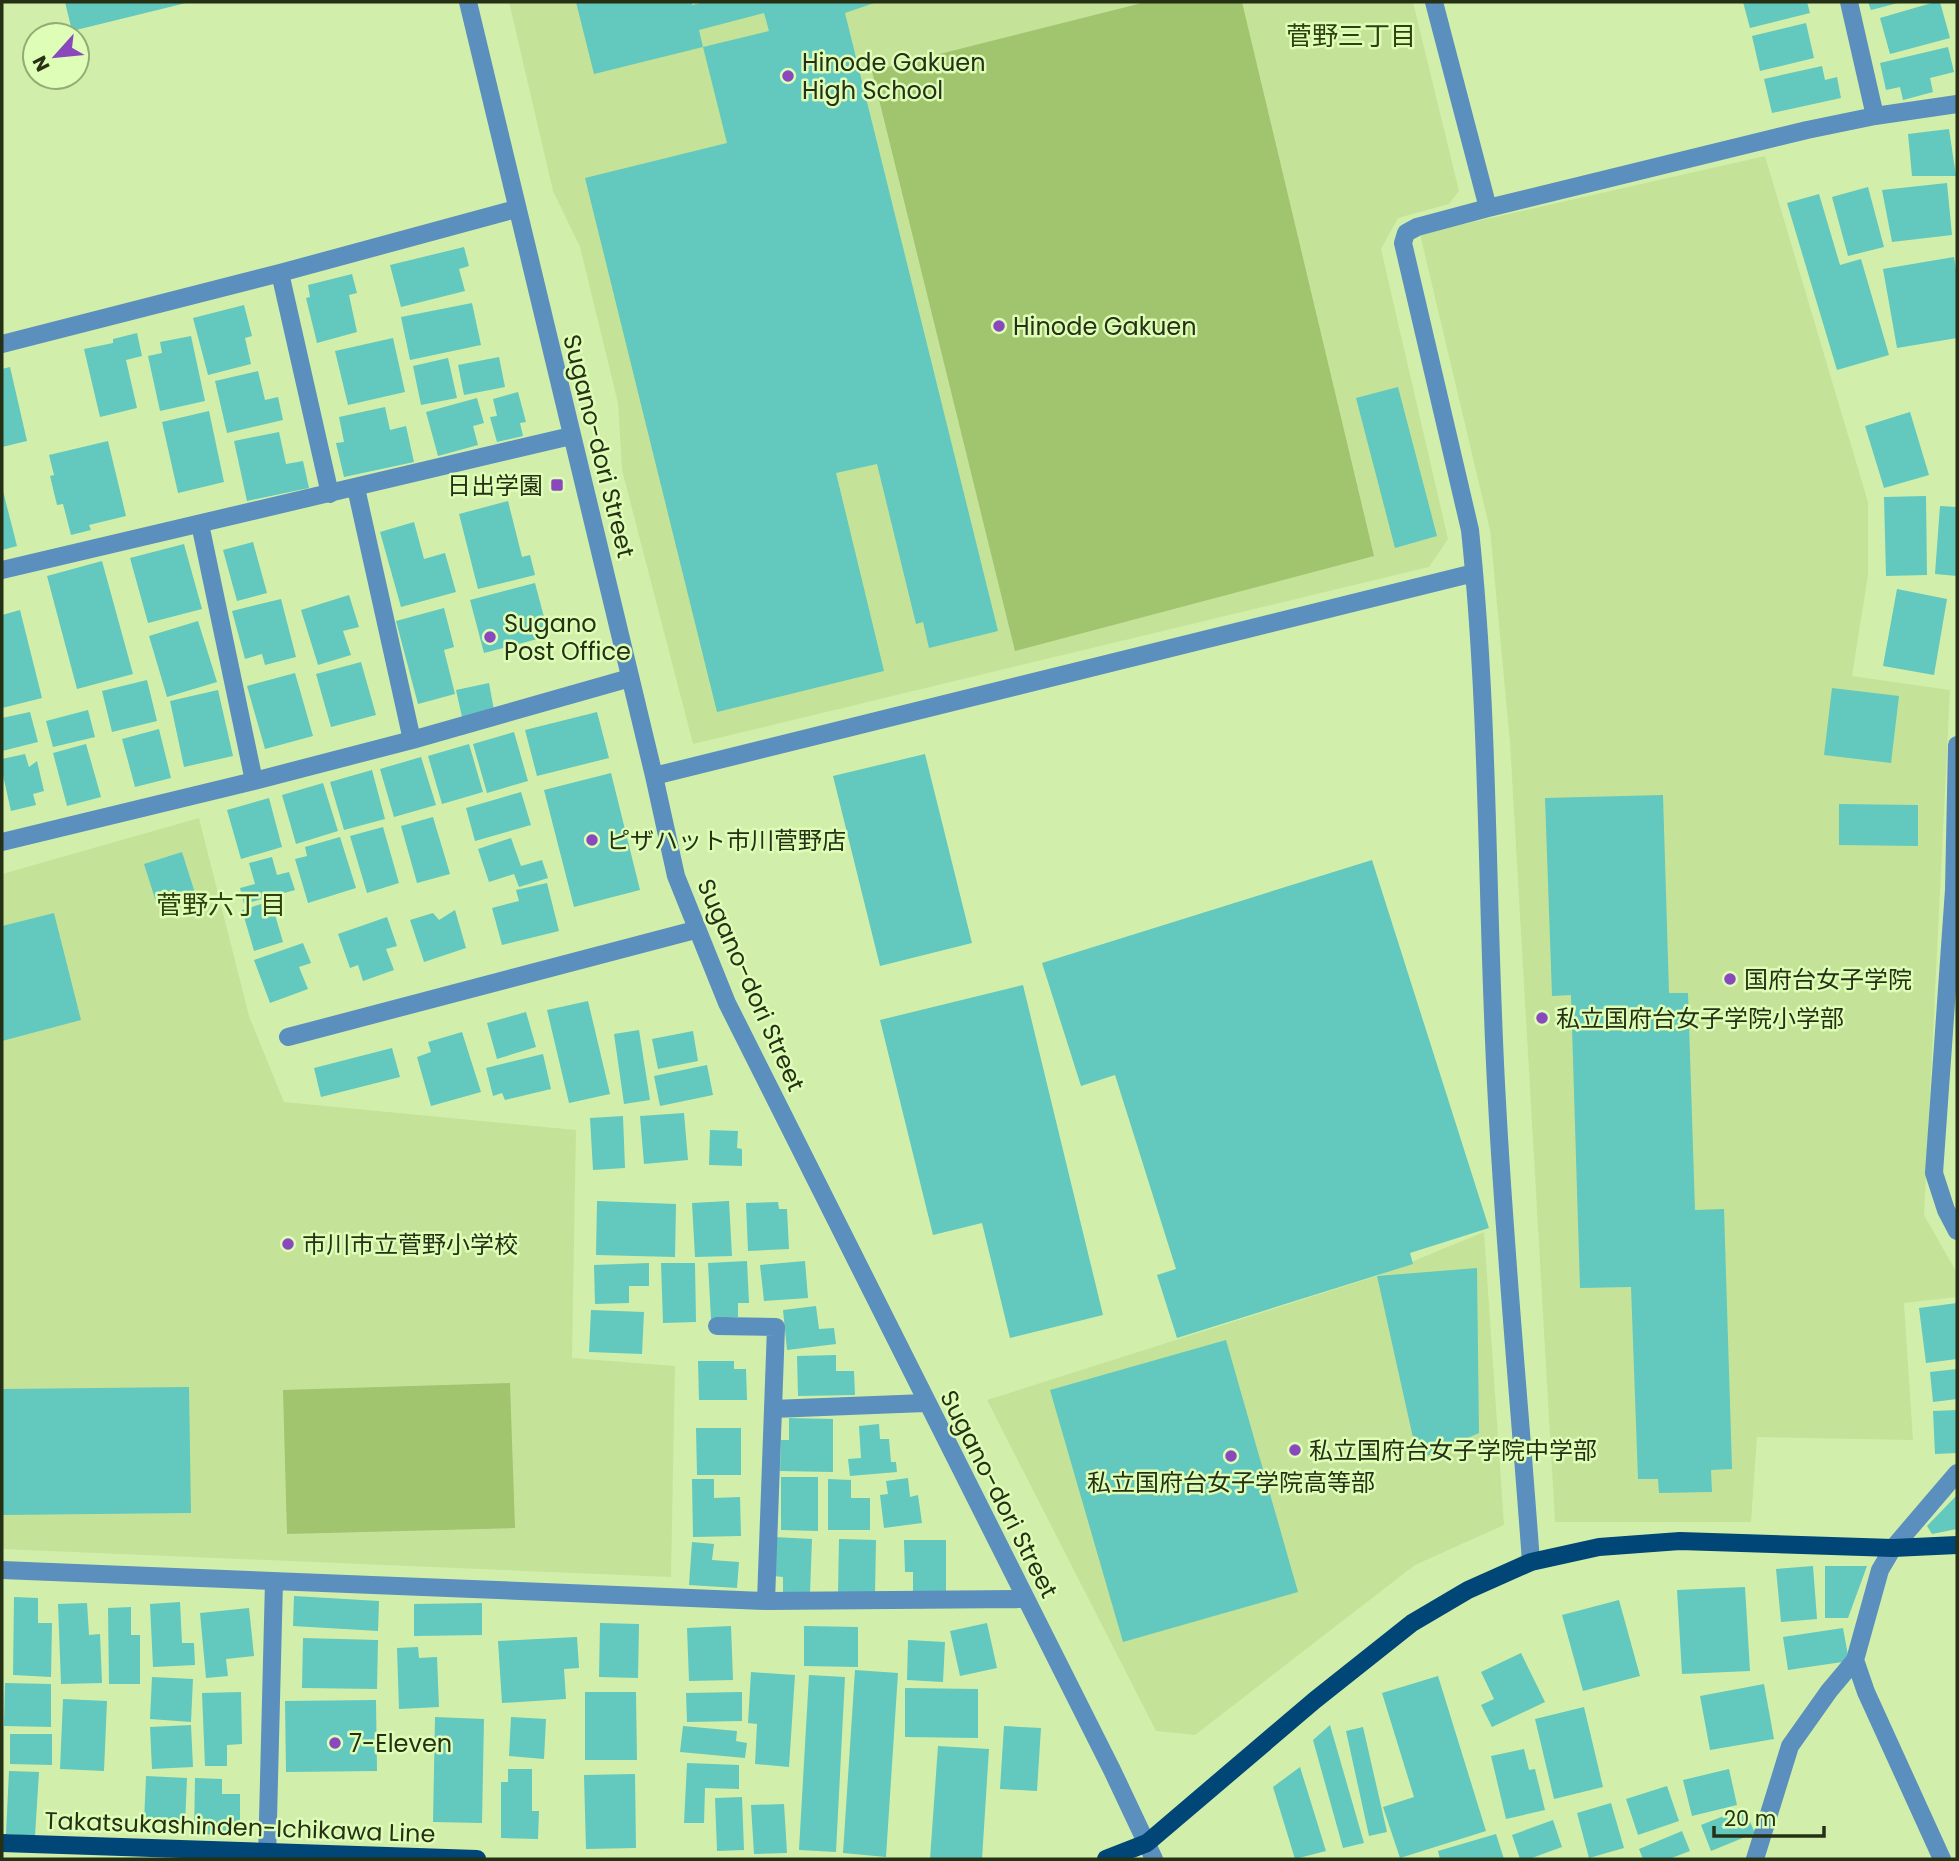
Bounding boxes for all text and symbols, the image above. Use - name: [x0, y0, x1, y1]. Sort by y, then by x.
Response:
- district label: 菅野三丁目: [1286, 18, 1416, 54]
- north arrow: [21, 21, 91, 91]
- place label: Hinode Gakuen High School: [802, 46, 986, 107]
- text: N: [26, 51, 57, 76]
- marker: Hinode Gakuen High School: [780, 68, 796, 84]
- place label: Hinode Gakuen: [1013, 310, 1197, 343]
- marker: Hinode Gakuen: [991, 318, 1007, 334]
- street label: Sugano-dori Street: [555, 331, 643, 561]
- place label: 日出学園: [447, 469, 543, 502]
- marker: 日出学園: [549, 477, 565, 493]
- place label: Sugano Post Office: [504, 607, 631, 668]
- marker: Sugano Post Office: [482, 629, 498, 645]
- place label: ピザハット市川菅野店: [606, 824, 846, 857]
- marker: ピザハット市川菅野店: [584, 832, 600, 848]
- street label: Sugano-dori Street: [689, 874, 813, 1096]
- district label: 菅野六丁目: [156, 887, 286, 923]
- place label: 国府台女子学院: [1744, 963, 1912, 996]
- marker: 国府台女子学院: [1722, 971, 1738, 987]
- place label: 私立国府台女子学院小学部: [1556, 1002, 1844, 1035]
- marker: 私立国府台女子学院小学部: [1534, 1010, 1550, 1026]
- place label: 市川市立菅野小学校: [302, 1228, 518, 1261]
- marker: 市川市立菅野小学校: [280, 1236, 296, 1252]
- street label: Sugano-dori Street: [932, 1385, 1066, 1603]
- place label: 私立国府台女子学院中学部: [1309, 1434, 1597, 1467]
- marker: 私立国府台女子学院中学部: [1287, 1442, 1303, 1458]
- marker: 私立国府台女子学院高等部: [1223, 1448, 1239, 1464]
- place label: 私立国府台女子学院高等部: [1087, 1466, 1375, 1499]
- place label: 7-Eleven: [349, 1727, 452, 1760]
- marker: 7-Eleven: [327, 1735, 343, 1751]
- scale bar: [1714, 1794, 1824, 1838]
- street label: Takatsukashinden-Ichikawa Line: [44, 1804, 436, 1850]
- text: 20 m: [1724, 1804, 1777, 1833]

